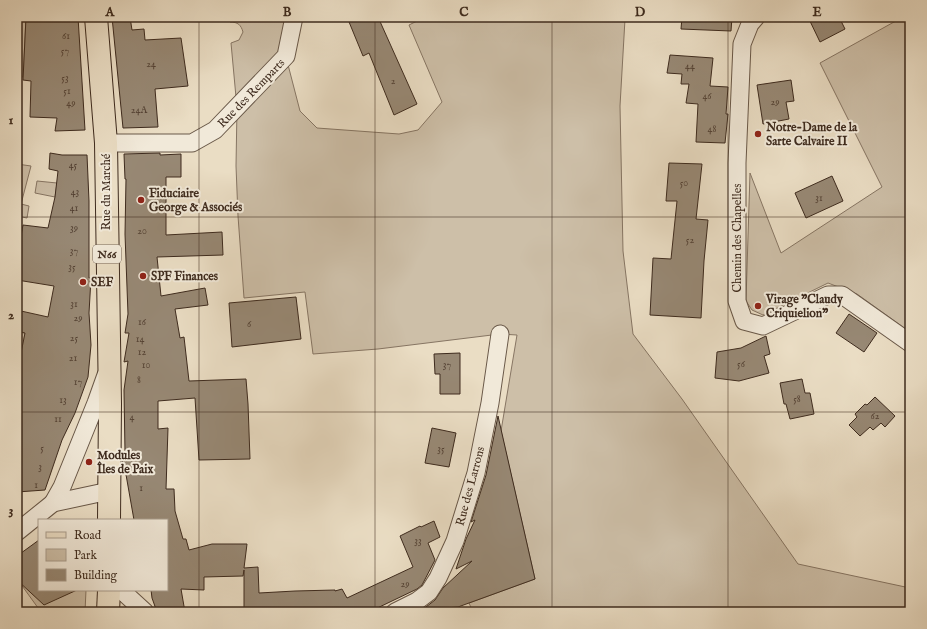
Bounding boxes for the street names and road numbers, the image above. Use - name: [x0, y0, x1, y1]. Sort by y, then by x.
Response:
- street label: Rue des Remparts: [215, 56, 289, 132]
- street label: Rue du Marché: [99, 153, 114, 230]
- street label: Chemin des Chapelles: [730, 183, 746, 293]
- road number: N66: [93, 245, 121, 263]
- street label: Rue des Larrons: [453, 445, 488, 528]

